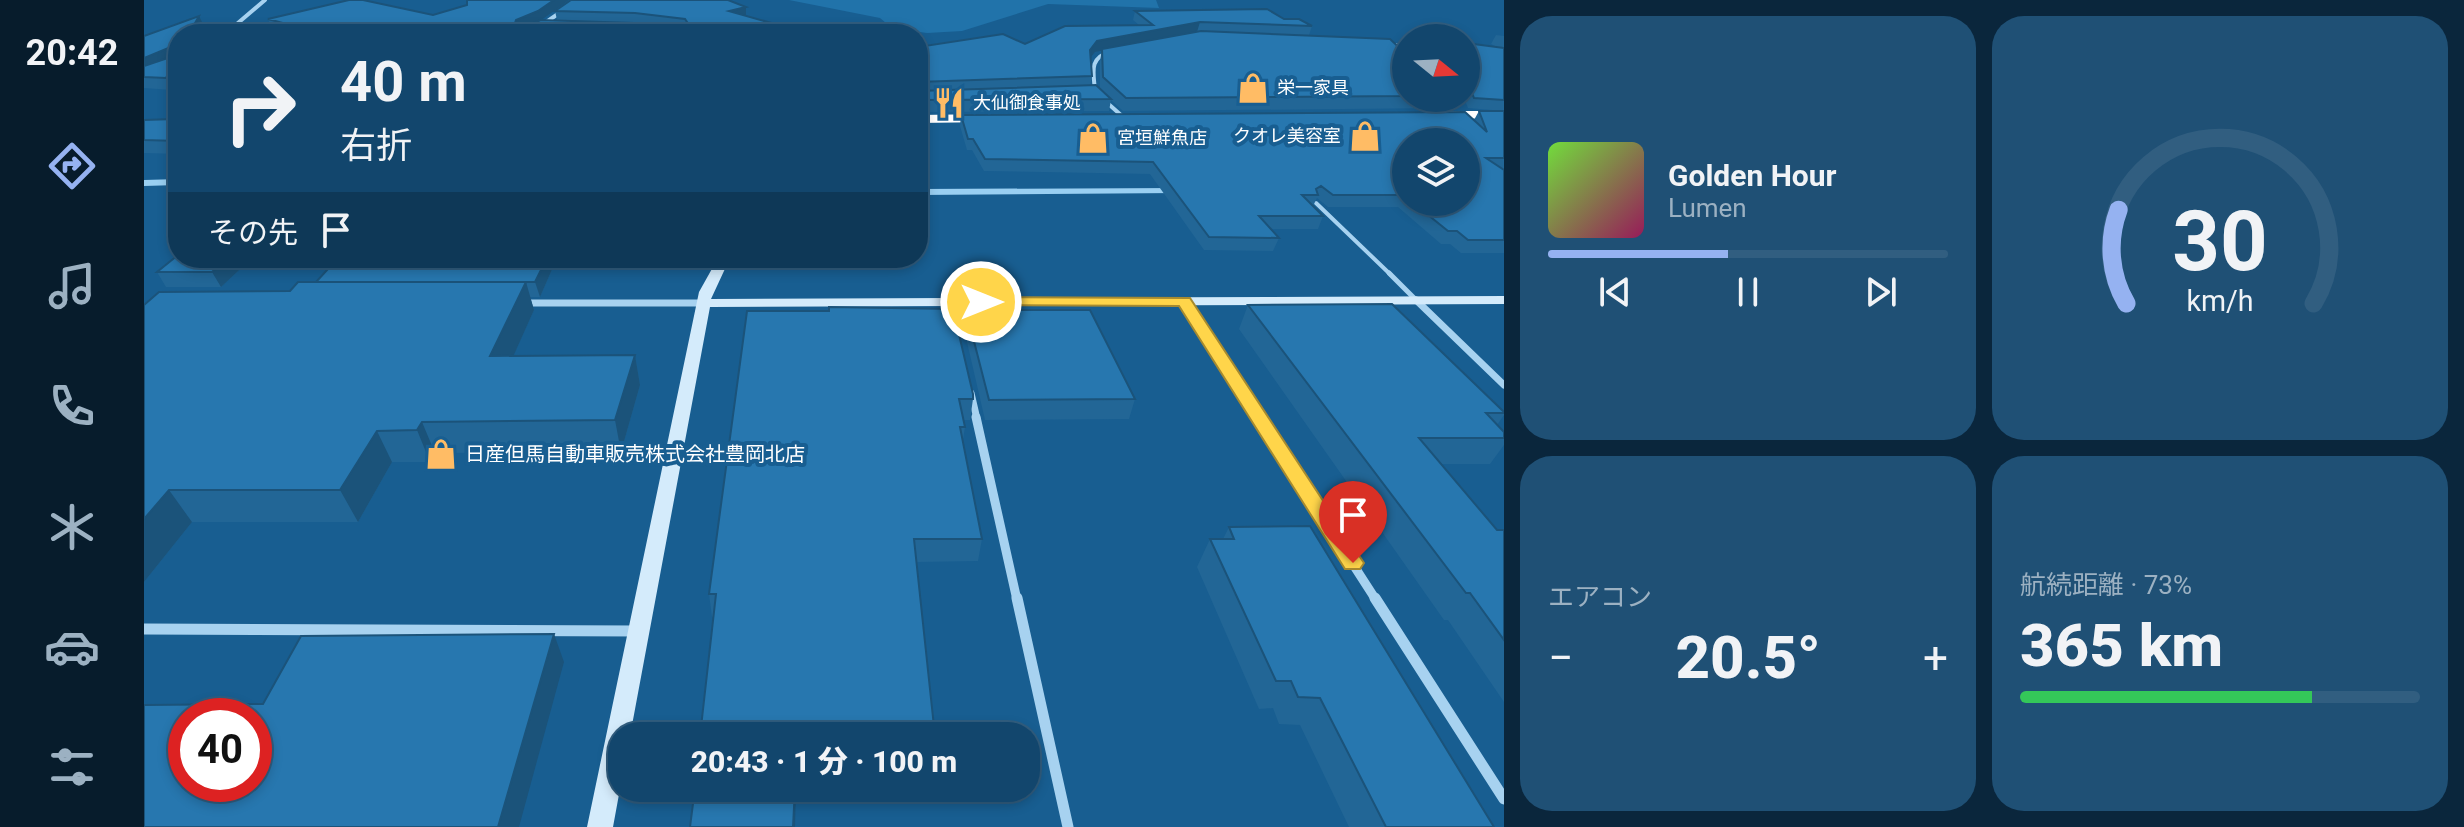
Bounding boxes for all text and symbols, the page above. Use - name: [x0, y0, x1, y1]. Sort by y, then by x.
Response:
- north arrow: [1392, 24, 1480, 112]
- map controls: [1392, 24, 1480, 216]
- text: 20:42: [26, 32, 118, 74]
- text: 40 m: [340, 49, 467, 115]
- icon: right: [208, 56, 312, 160]
- shop icon: 栄一家具: [1236, 71, 1270, 105]
- place label: 栄一家具: [1277, 77, 1349, 98]
- restaurant icon: 大仙御食事処: [932, 86, 966, 120]
- place label: 大仙御食事処: [973, 92, 1081, 113]
- shop icon: クオレ美容室: [1348, 119, 1382, 153]
- shop icon: 宮垣鮮魚店: [1076, 121, 1110, 155]
- text: 右折: [340, 125, 412, 167]
- place label: クオレ美容室: [1233, 125, 1341, 146]
- place label: 宮垣鮮魚店: [1117, 127, 1207, 148]
- button: layers: [1392, 128, 1480, 216]
- icon: directions: [44, 138, 100, 194]
- text: Golden Hour: [1668, 158, 1837, 193]
- text: Lumen: [1668, 193, 1747, 223]
- text: 30: [2172, 193, 2268, 290]
- icon: arrive: [314, 208, 358, 252]
- text: その先: [208, 215, 298, 250]
- icon: music: [44, 258, 100, 314]
- position arrow: [939, 260, 1023, 344]
- icon: previous: [1593, 270, 1637, 314]
- icon: pause: [1726, 270, 1770, 314]
- icon: next: [1859, 270, 1903, 314]
- text: km/h: [2186, 284, 2254, 318]
- icon: phone: [44, 378, 100, 434]
- shop icon: 日産但馬自動車販売株式会社豊岡北店: [424, 437, 458, 471]
- place label: 日産但馬自動車販売株式会社豊岡北店: [465, 442, 805, 466]
- pin: [1319, 481, 1387, 563]
- icon: arrive: [1331, 493, 1375, 537]
- icon: climate: [44, 499, 100, 555]
- text: 航続距離 · 73%: [2020, 570, 2192, 600]
- text: エアコン: [1548, 582, 1652, 612]
- text: 365 km: [2020, 610, 2223, 681]
- icon: car: [44, 619, 100, 675]
- text: 20.5°: [1676, 622, 1821, 693]
- text: −: [1548, 632, 1573, 684]
- text: +: [1923, 632, 1948, 684]
- speed limit sign: 40: [168, 698, 272, 802]
- icon: filters: [44, 739, 100, 795]
- text: 20:43 · 1 分 · 100 m: [691, 744, 957, 779]

